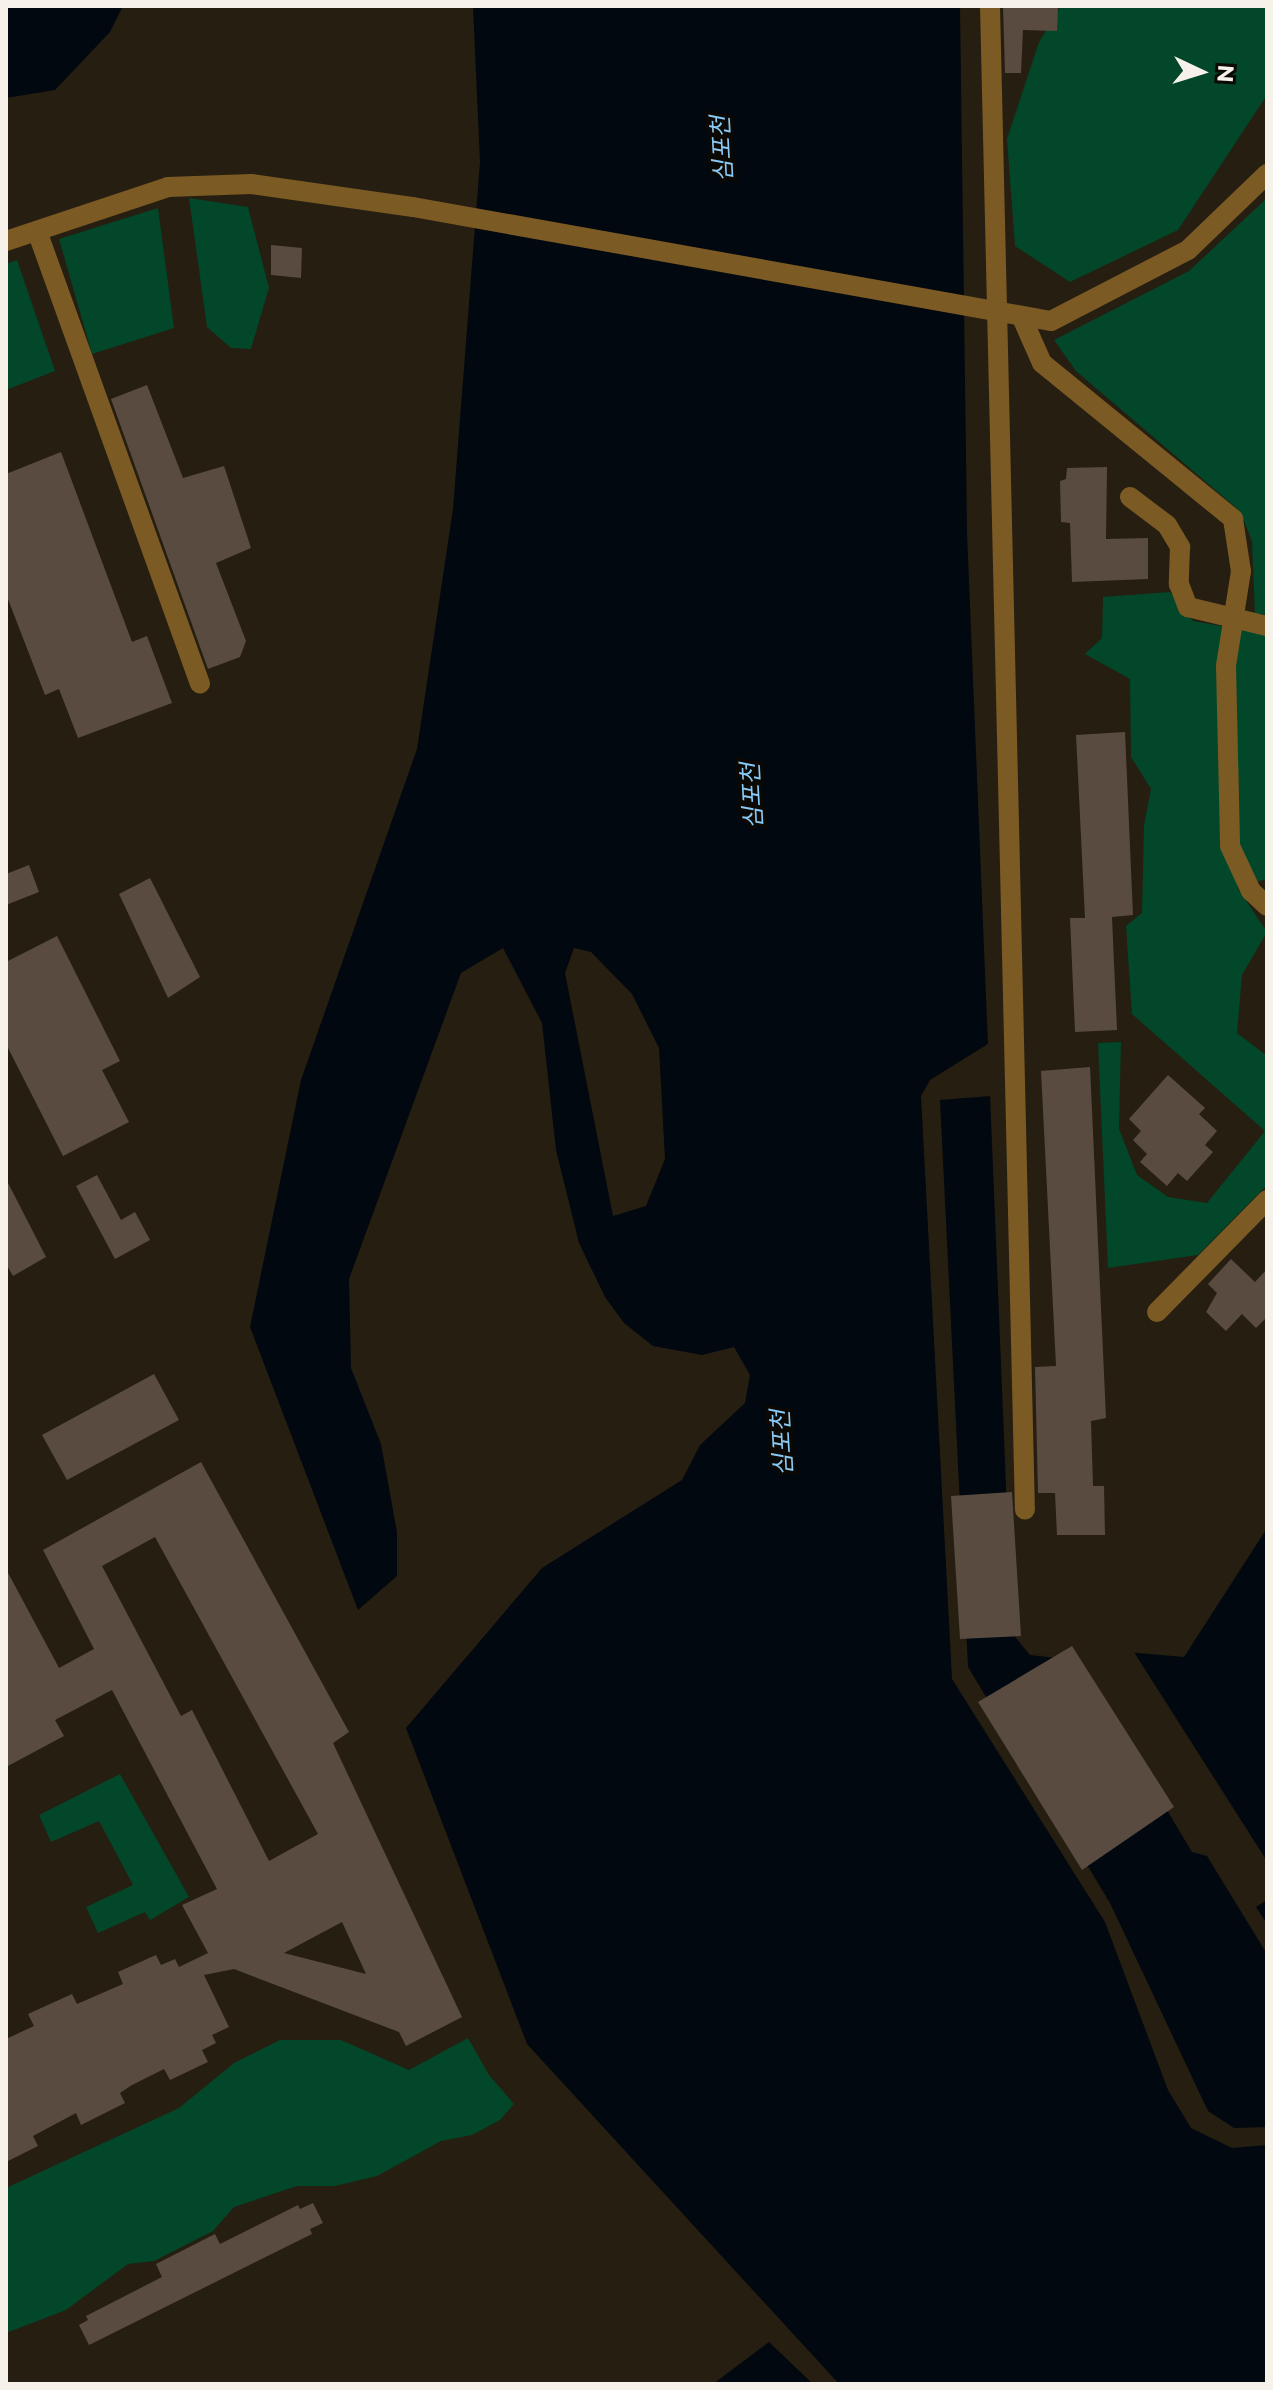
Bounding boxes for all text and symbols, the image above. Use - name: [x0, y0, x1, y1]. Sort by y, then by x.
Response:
- north arrow: [1161, 32, 1241, 112]
- text: N: [1211, 64, 1240, 84]
- water label: 심포천: [706, 115, 738, 183]
- water label: 심포천: [736, 762, 768, 830]
- water label: 심포천: [766, 1409, 798, 1477]

